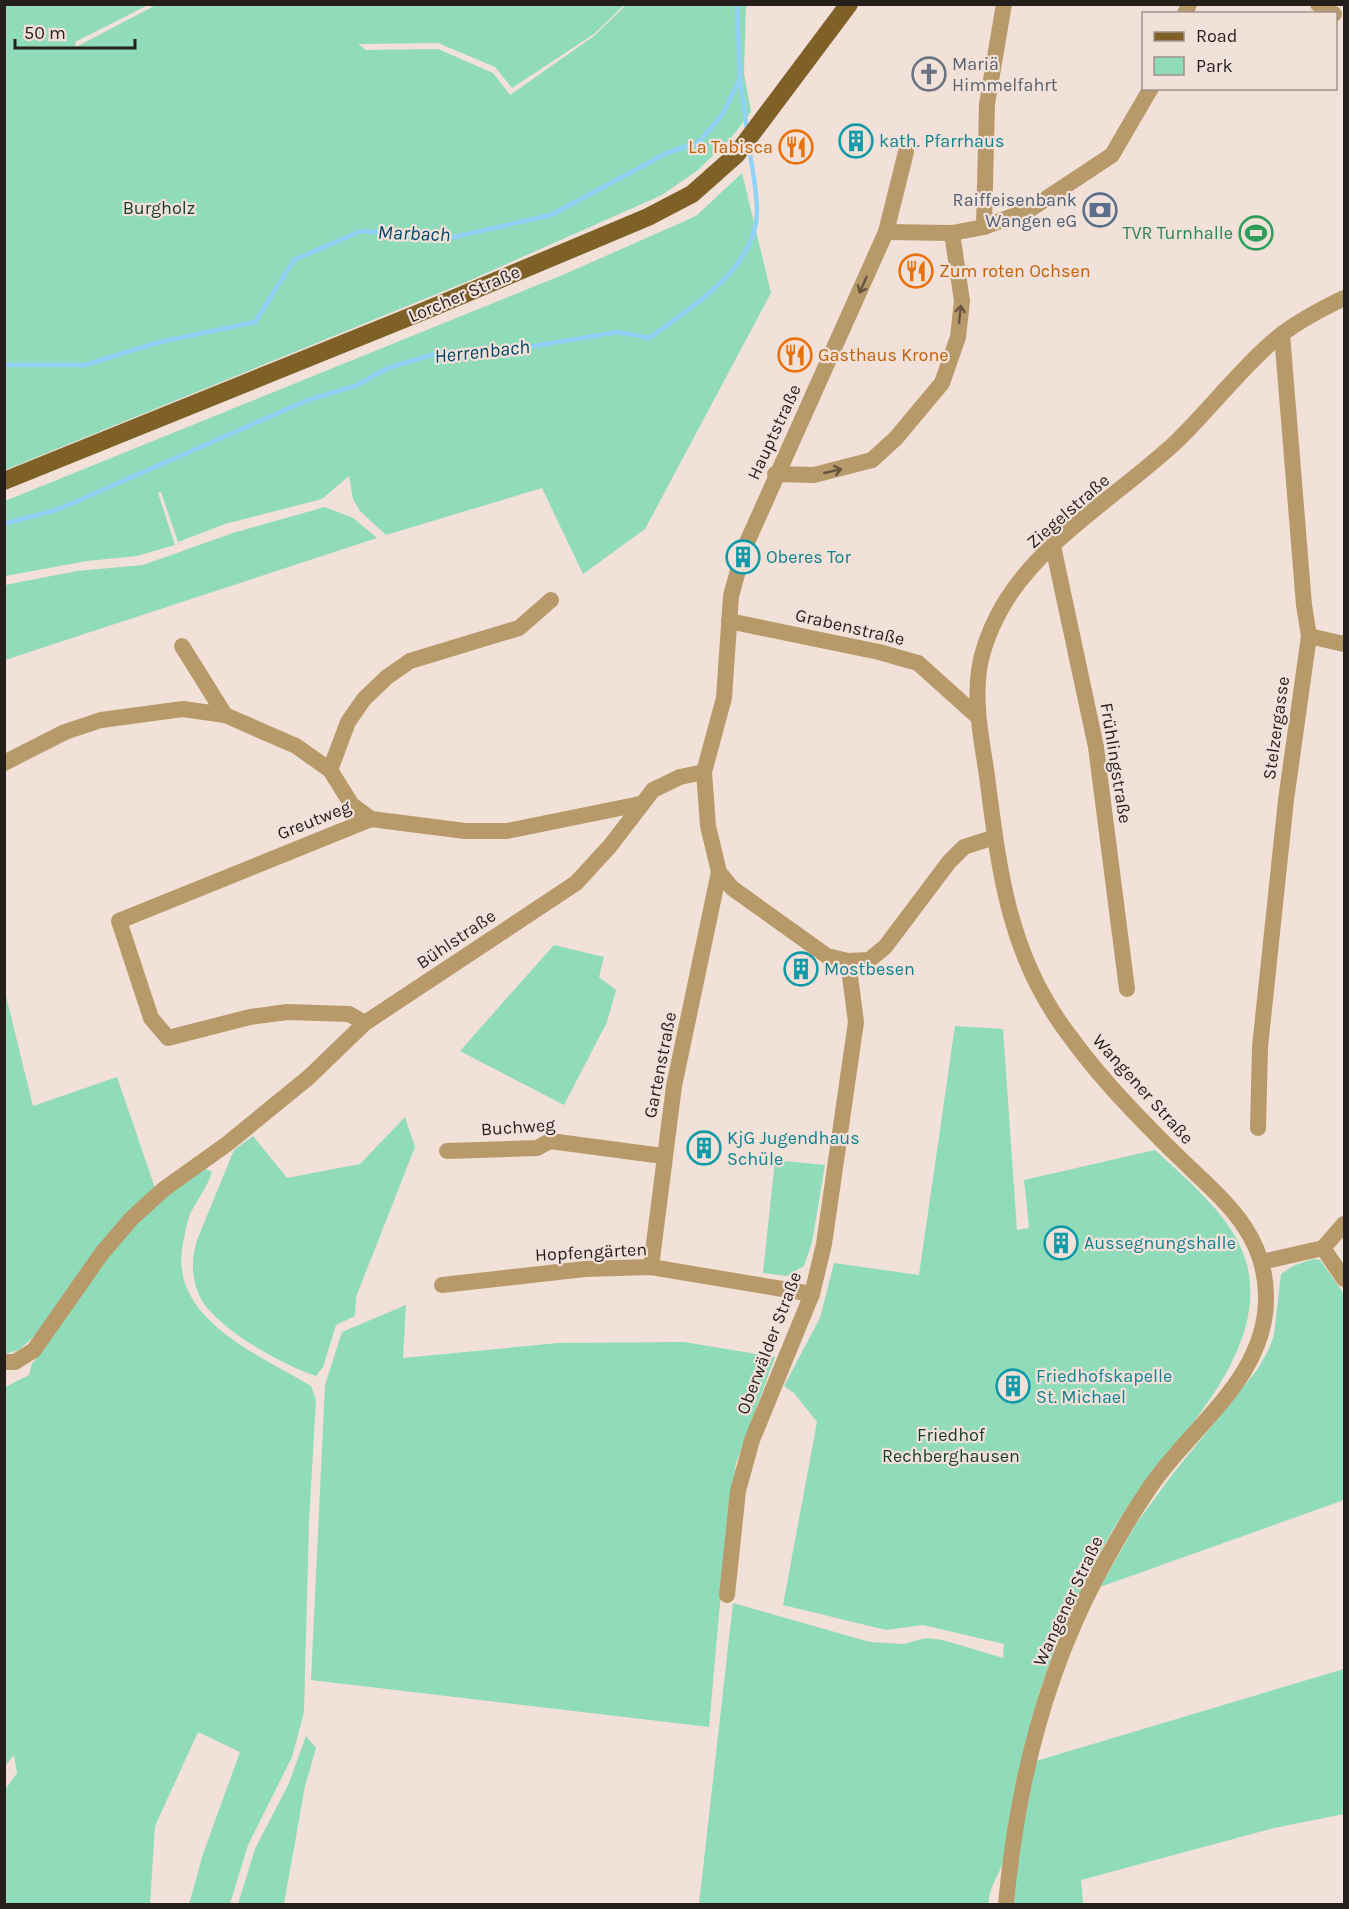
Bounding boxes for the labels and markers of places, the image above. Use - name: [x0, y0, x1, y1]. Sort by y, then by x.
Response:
- place label: Mariä Himmelfahrt: [952, 53, 1058, 96]
- church icon: Mariä Himmelfahrt: [911, 56, 947, 92]
- building icon: kath. Pfarrhaus: [838, 123, 874, 159]
- restaurant icon: La Tabisca: [778, 129, 814, 165]
- place label: kath. Pfarrhaus: [879, 130, 1004, 152]
- place label: La Tabisca: [688, 136, 773, 158]
- place label: Raiffeisenbank Wangen eG: [953, 189, 1077, 232]
- bank icon: Raiffeisenbank Wangen eG: [1082, 192, 1118, 228]
- sports icon: TVR Turnhalle: [1238, 215, 1274, 251]
- place label: TVR Turnhalle: [1122, 222, 1233, 244]
- restaurant icon: Zum roten Ochsen: [898, 253, 934, 289]
- place label: Zum roten Ochsen: [939, 260, 1091, 282]
- restaurant icon: Gasthaus Krone: [777, 337, 813, 373]
- place label: Gasthaus Krone: [818, 344, 949, 366]
- building icon: Oberes Tor: [725, 539, 761, 575]
- place label: Oberes Tor: [766, 546, 851, 568]
- building icon: Mostbesen: [783, 951, 819, 987]
- place label: Mostbesen: [824, 958, 915, 980]
- place label: KjG Jugendhaus Schüle: [727, 1127, 860, 1170]
- building icon: KjG Jugendhaus Schüle: [686, 1130, 722, 1166]
- building icon: Aussegnungshalle: [1043, 1225, 1079, 1261]
- place label: Aussegnungshalle: [1084, 1232, 1236, 1254]
- place label: Friedhofskapelle St. Michael: [1036, 1365, 1172, 1408]
- building icon: Friedhofskapelle St. Michael: [995, 1368, 1031, 1404]

